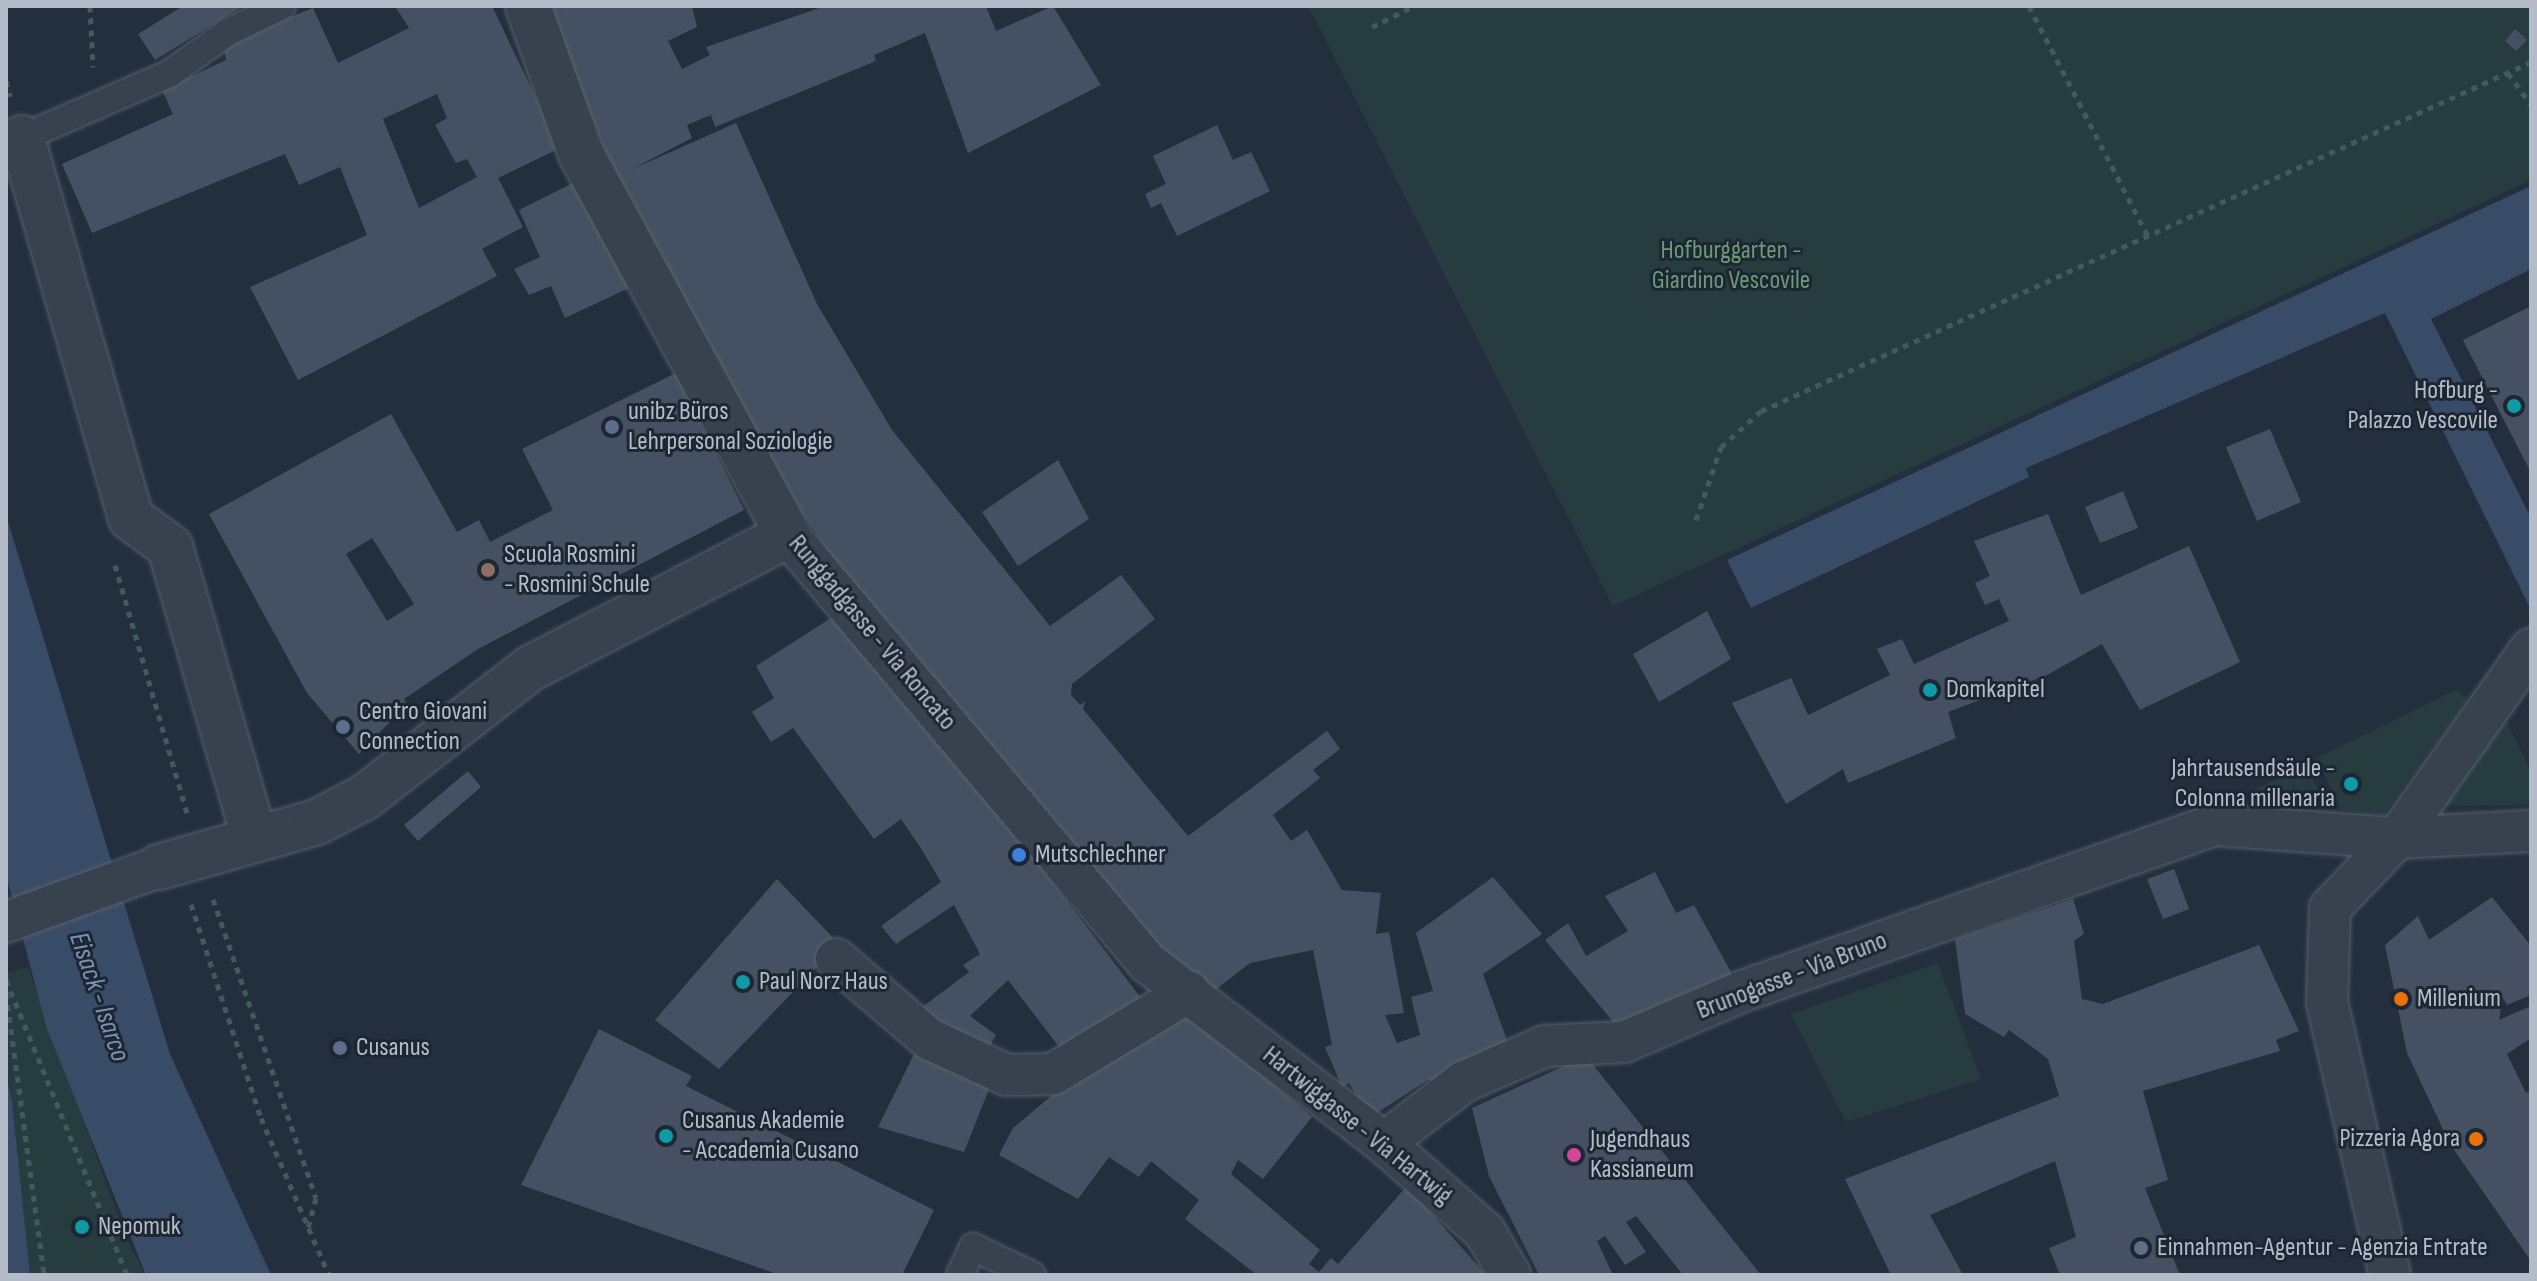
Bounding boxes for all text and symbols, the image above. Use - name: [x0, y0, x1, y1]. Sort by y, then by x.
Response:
- park label: Hofburggarten - Giardino Vescovile: [1652, 235, 1810, 296]
- place label: Hofburg - Palazzo Vescovile: [2348, 375, 2498, 436]
- place label: unibz Büros Lehrpersonal Soziologie: [628, 396, 833, 458]
- marker: Hofburg - Palazzo Vescovile: [2505, 397, 2523, 415]
- marker: unibz Büros Lehrpersonal Soziologie: [603, 418, 621, 436]
- street label: Runggadgasse - Via Roncato: [781, 529, 963, 737]
- place label: Scuola Rosmini - Rosmini Schule: [504, 539, 650, 600]
- marker: Scuola Rosmini - Rosmini Schule: [479, 561, 497, 579]
- place label: Domkapitel: [1946, 674, 2045, 706]
- marker: Domkapitel: [1921, 681, 1939, 699]
- place label: Centro Giovani Connection: [359, 696, 487, 758]
- marker: Centro Giovani Connection: [334, 718, 352, 736]
- place label: Jahrtausendsäule - Colonna millenaria: [2171, 753, 2335, 814]
- marker: Jahrtausendsäule - Colonna millenaria: [2342, 775, 2360, 793]
- place label: Mutschlechner: [1035, 839, 1166, 871]
- marker: Mutschlechner: [1010, 846, 1028, 864]
- street label: Brunogasse - Via Bruno: [1693, 925, 1891, 1027]
- water label: Eisack - Isarco: [61, 928, 137, 1066]
- place label: Paul Norz Haus: [759, 966, 888, 998]
- marker: Paul Norz Haus: [734, 973, 752, 991]
- place label: Millenium: [2417, 983, 2501, 1015]
- marker: Millenium: [2392, 990, 2410, 1008]
- place label: Cusanus: [356, 1032, 430, 1064]
- marker: Cusanus: [331, 1039, 349, 1057]
- street label: Hartwiggasse - Via Hartwig: [1256, 1040, 1458, 1212]
- place label: Cusanus Akademie - Accademia Cusano: [682, 1105, 859, 1166]
- place label: Pizzeria Agora: [2339, 1123, 2460, 1155]
- place label: Jugendhaus Kassianeum: [1590, 1124, 1694, 1186]
- marker: Cusanus Akademie - Accademia Cusano: [657, 1127, 675, 1145]
- marker: Pizzeria Agora: [2467, 1130, 2485, 1148]
- marker: Jugendhaus Kassianeum: [1565, 1146, 1583, 1164]
- place label: Nepomuk: [98, 1211, 181, 1243]
- marker: Nepomuk: [73, 1218, 91, 1236]
- place label: Einnahmen-Agentur - Agenzia Entrate: [2157, 1232, 2488, 1264]
- marker: Einnahmen-Agentur - Agenzia Entrate: [2132, 1239, 2150, 1257]

